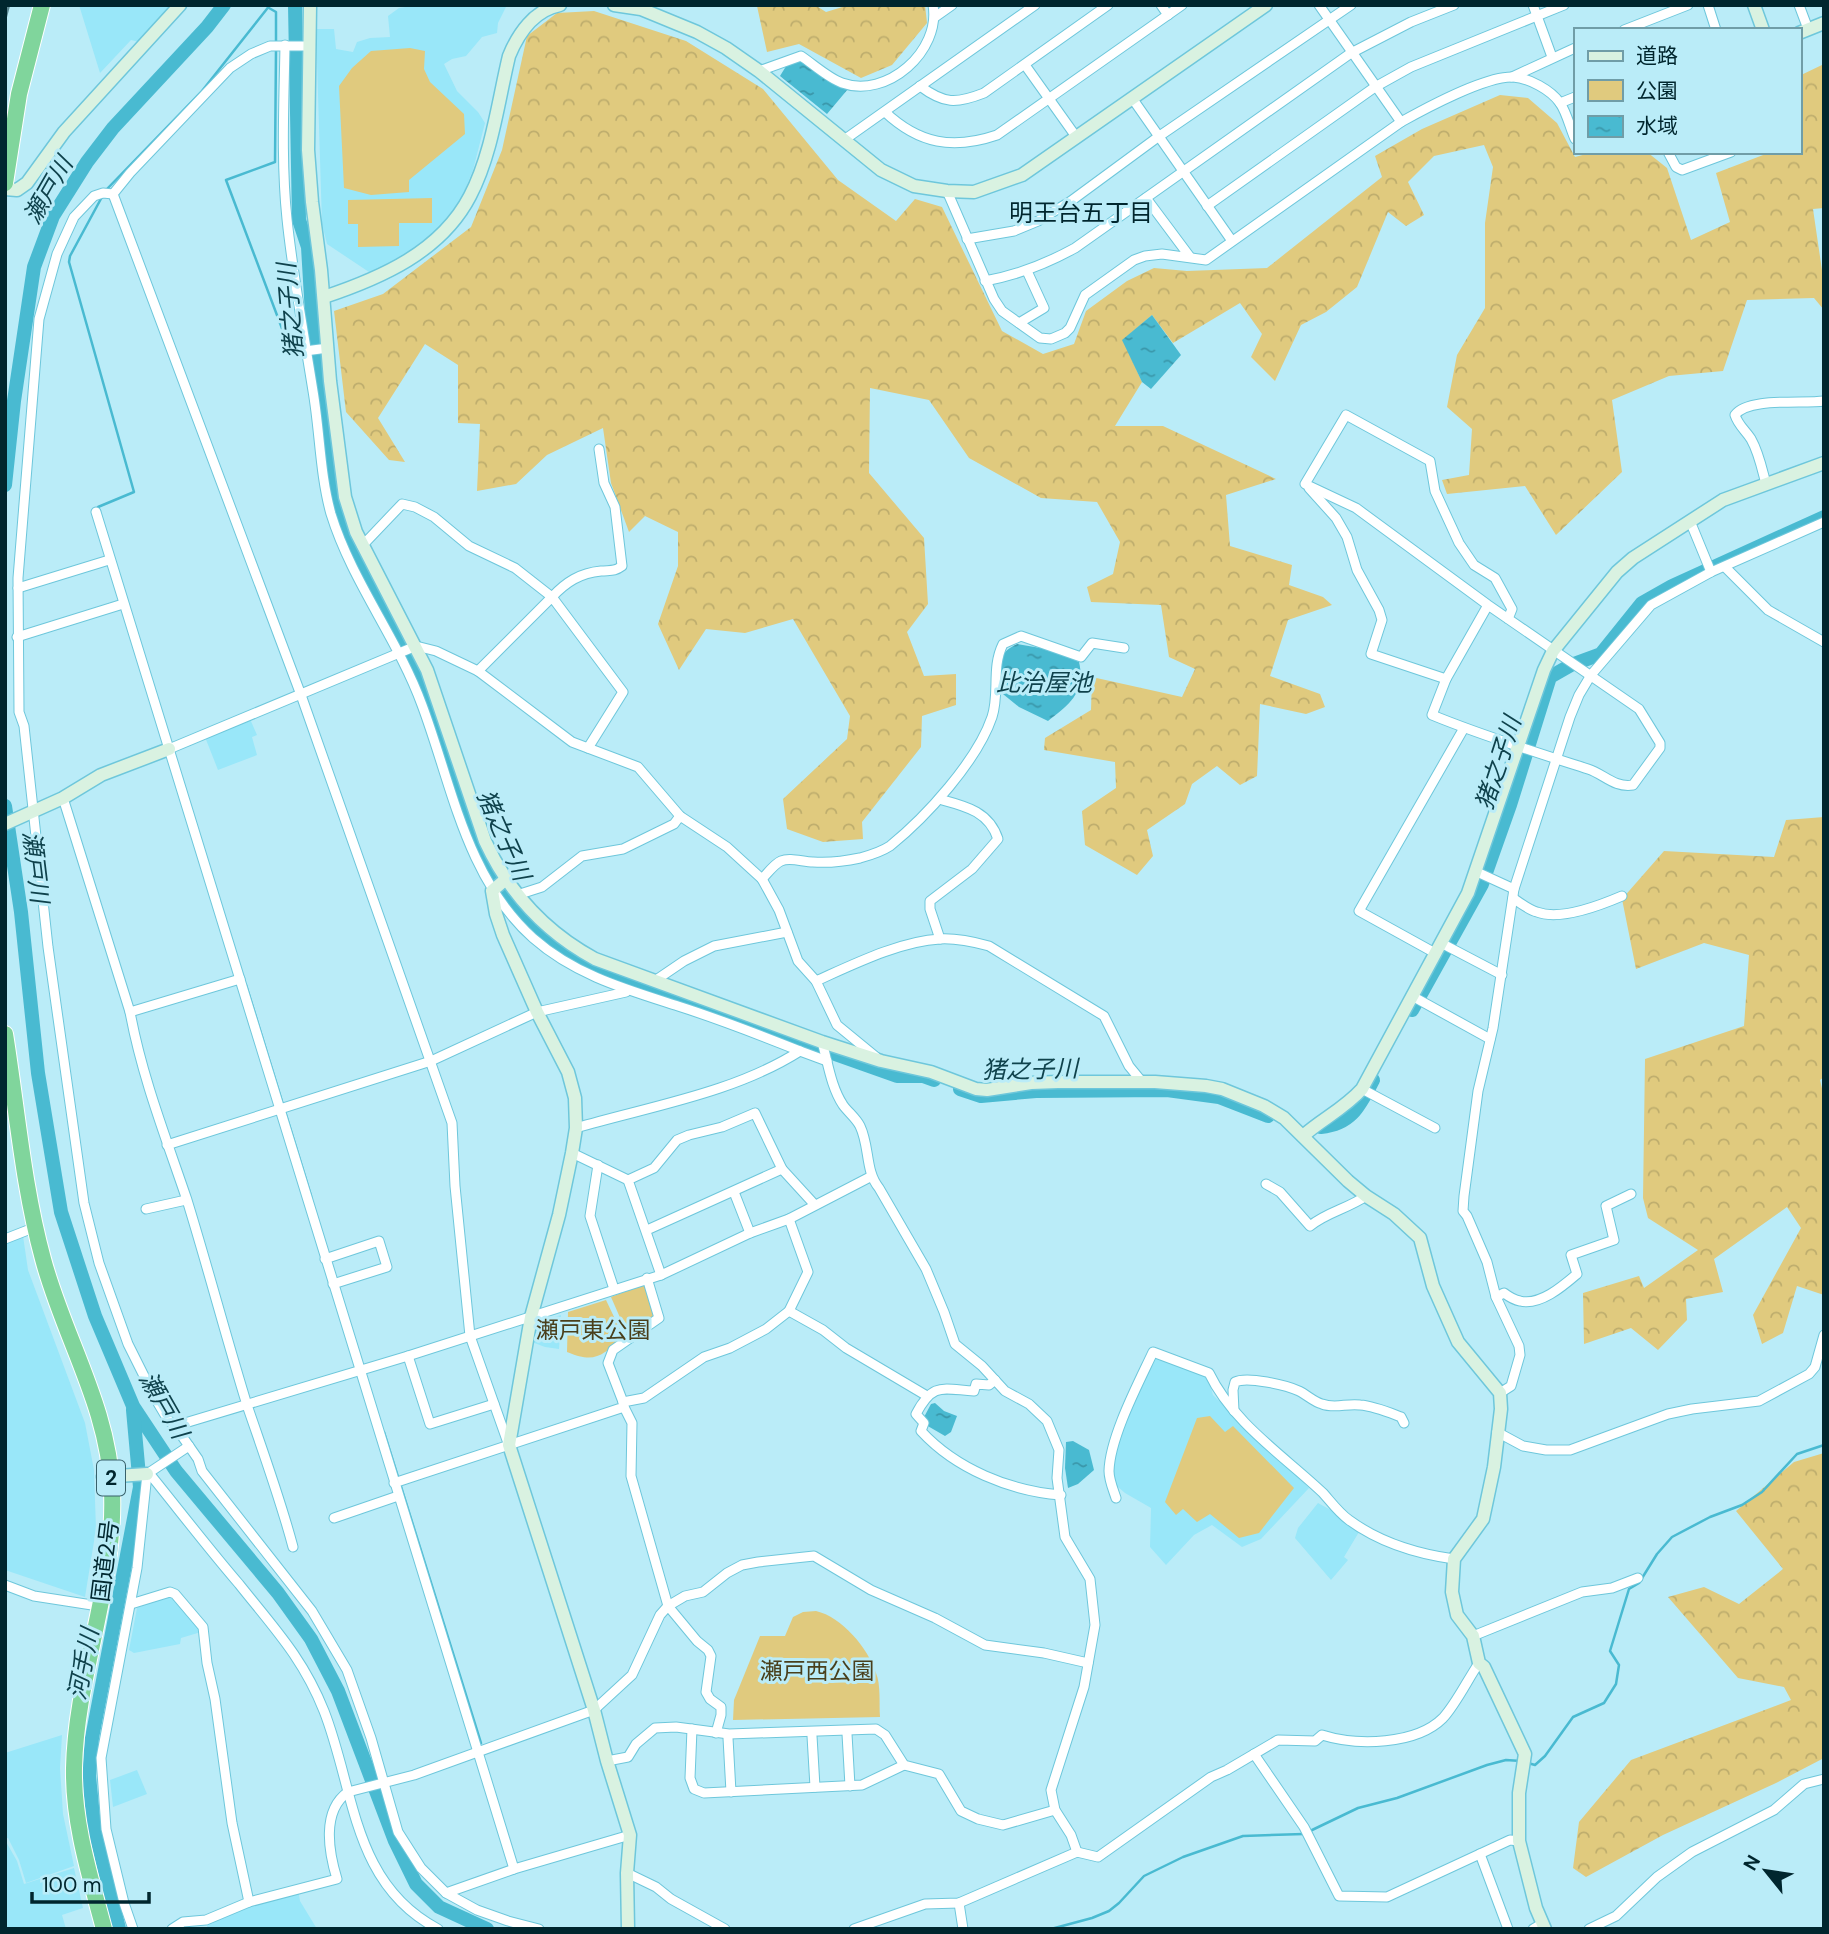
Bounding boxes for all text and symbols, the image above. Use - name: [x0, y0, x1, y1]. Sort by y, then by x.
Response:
- legend: [1574, 28, 1801, 154]
- text: 道路: [1636, 42, 1678, 70]
- text: 公園: [1636, 77, 1678, 105]
- text: 水域: [1636, 112, 1678, 140]
- water label: 瀬戸川: [17, 148, 81, 229]
- district label: 明王台五丁目: [1009, 197, 1153, 228]
- water label: 猪之子川: [270, 259, 310, 360]
- water label: 比治屋池: [996, 667, 1094, 698]
- water label: 猪之子川: [1468, 710, 1529, 813]
- water label: 猪之子川: [470, 785, 539, 888]
- water label: 瀬戸川: [16, 829, 56, 908]
- water label: 猪之子川: [982, 1053, 1081, 1085]
- park label: 瀬戸東公園: [536, 1315, 651, 1345]
- water label: 瀬戸川: [133, 1366, 197, 1447]
- road number: 2: [97, 1460, 125, 1496]
- street label: 国道2号: [85, 1518, 125, 1604]
- water label: 河手川: [61, 1623, 106, 1702]
- park label: 瀬戸西公園: [760, 1656, 875, 1686]
- north arrow: [1731, 1836, 1801, 1906]
- text: N: [1737, 1850, 1766, 1875]
- scale bar: [32, 1860, 149, 1904]
- text: 100 m: [42, 1871, 102, 1899]

